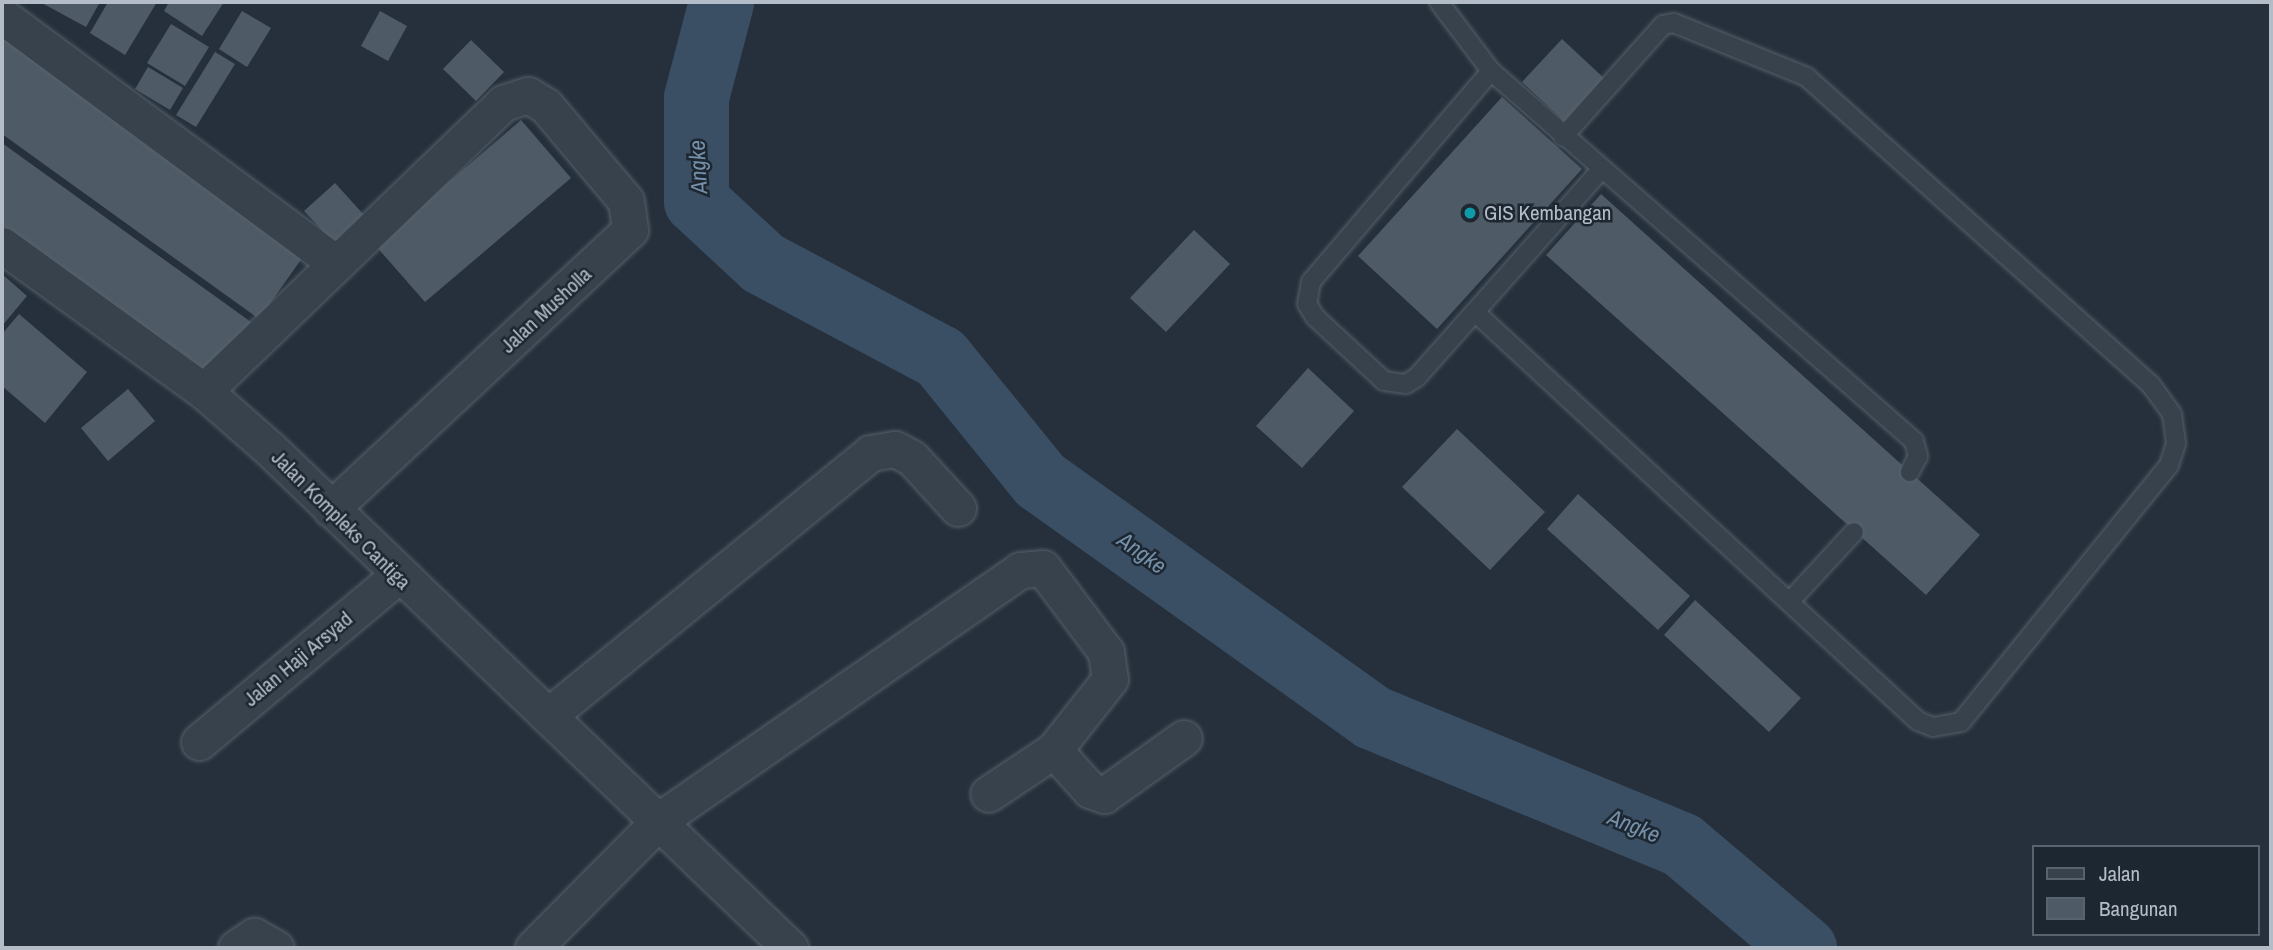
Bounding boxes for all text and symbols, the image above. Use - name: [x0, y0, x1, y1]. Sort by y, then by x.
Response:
- water label: Angke: [683, 140, 713, 194]
- place label: GIS Kembangan: [1484, 200, 1611, 226]
- marker: GIS Kembangan: [1462, 205, 1478, 221]
- street label: Jalan Musholla: [495, 262, 597, 358]
- street label: Jalan Kompleks Cantiga: [266, 445, 416, 595]
- water label: Angke: [1112, 526, 1172, 580]
- street label: Jalan Haji Arsyad: [238, 606, 358, 712]
- water label: Angke: [1604, 803, 1664, 849]
- legend: [2032, 845, 2259, 936]
- text: Jalan: [2099, 859, 2140, 888]
- text: Bangunan: [2099, 894, 2178, 923]

